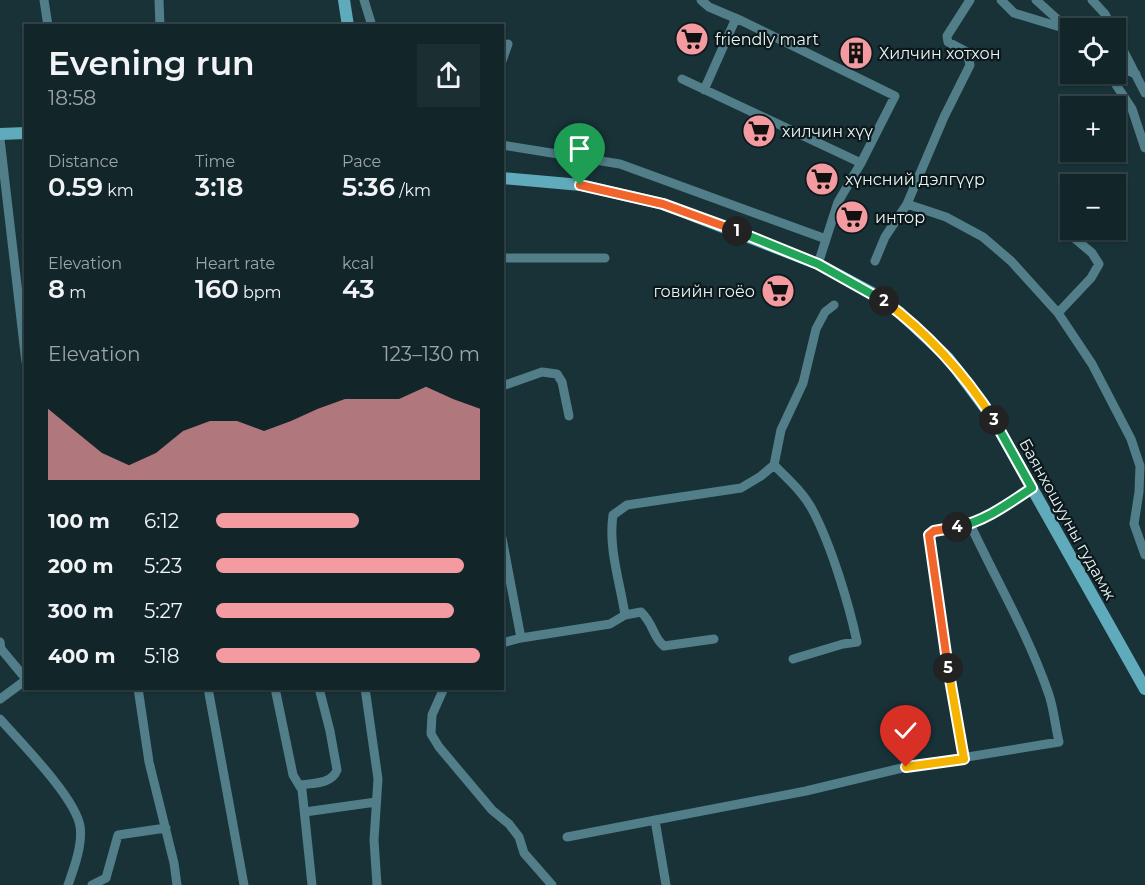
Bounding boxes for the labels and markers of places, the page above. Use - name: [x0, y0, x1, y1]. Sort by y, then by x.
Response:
- supermarket icon: friendly mart: [674, 21, 710, 57]
- place label: friendly mart: [715, 30, 820, 49]
- building icon: Хилчин хотхон: [838, 35, 874, 71]
- place label: Хилчин хотхон: [879, 44, 1000, 63]
- supermarket icon: хилчин хүү: [741, 113, 777, 149]
- place label: хилчин хүү: [782, 122, 873, 141]
- pin: [554, 123, 605, 185]
- supermarket icon: хүнсний дэлгүүр: [804, 161, 840, 197]
- place label: хүнсний дэлгүүр: [845, 170, 985, 189]
- supermarket icon: интор: [834, 199, 870, 235]
- place label: интор: [875, 208, 925, 227]
- pin: 1: [722, 216, 752, 246]
- supermarket icon: говийн гоёо: [760, 273, 796, 309]
- place label: говийн гоёо: [653, 282, 755, 301]
- pin: 2: [869, 286, 899, 316]
- pin: 3: [979, 405, 1009, 435]
- pin: 4: [942, 512, 972, 542]
- pin: 5: [933, 653, 963, 683]
- pin: [880, 705, 931, 767]

